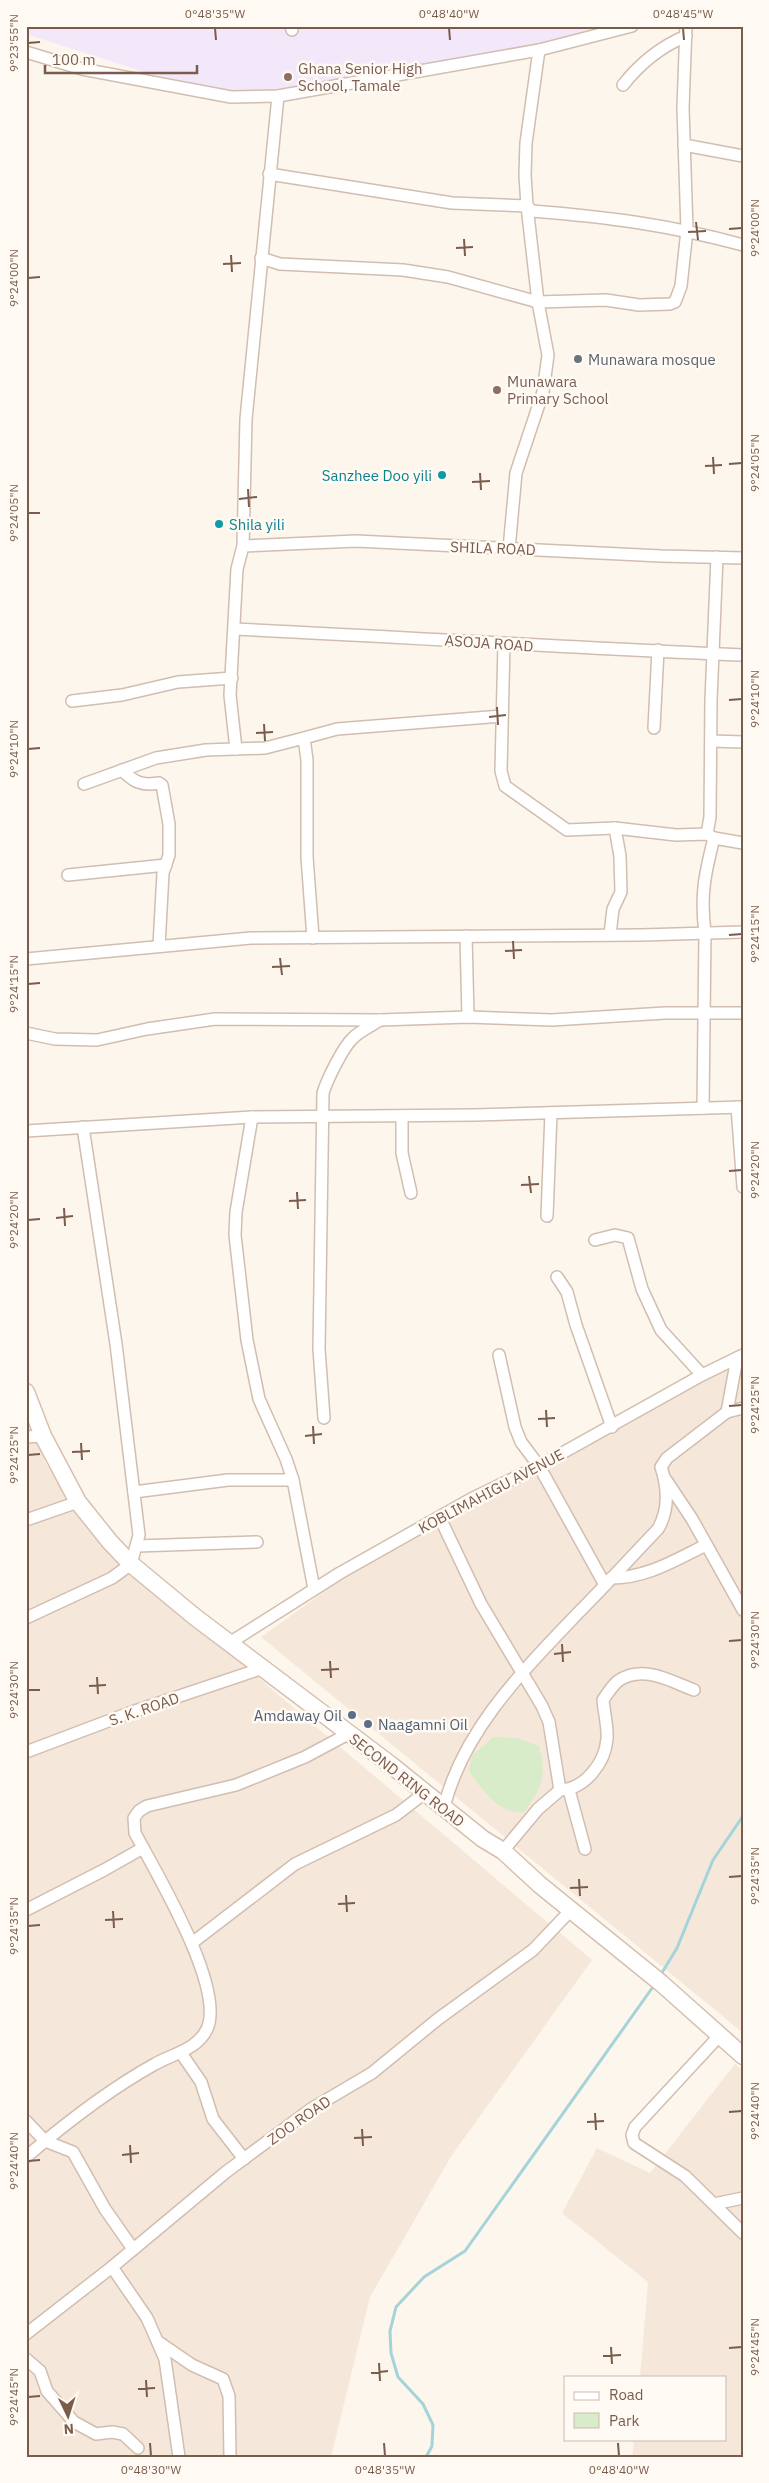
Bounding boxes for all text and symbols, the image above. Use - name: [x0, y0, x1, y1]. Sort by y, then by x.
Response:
- text: 0°48'35"W: [185, 6, 246, 21]
- text: 0°48'40"W: [419, 6, 480, 21]
- text: 0°48'45"W: [653, 6, 714, 21]
- text: 9°23'55"N: [6, 14, 21, 72]
- scale bar: [45, 42, 198, 74]
- text: 100 m: [52, 50, 96, 69]
- place label: Ghana Senior High School, Tamale: [298, 59, 423, 95]
- marker: Ghana Senior High School, Tamale: [282, 71, 294, 83]
- text: 9°24'00"N: [747, 199, 762, 257]
- text: 9°24'00"N: [6, 249, 21, 307]
- place label: Munawara mosque: [588, 350, 716, 369]
- marker: Munawara mosque: [572, 353, 584, 365]
- place label: Munawara Primary School: [507, 372, 609, 408]
- marker: Munawara Primary School: [491, 384, 503, 396]
- text: 9°24'05"N: [747, 434, 762, 492]
- place label: Sanzhee Doo yili: [322, 466, 432, 485]
- marker: Sanzhee Doo yili: [436, 469, 448, 481]
- text: 9°24'05"N: [6, 484, 21, 542]
- place label: Shila yili: [229, 515, 285, 534]
- marker: Shila yili: [213, 518, 225, 530]
- street label: SHILA ROAD: [450, 537, 536, 559]
- street label: ASOJA ROAD: [444, 630, 534, 656]
- text: 9°24'10"N: [747, 670, 762, 728]
- text: 9°24'10"N: [6, 720, 21, 778]
- text: 9°24'15"N: [747, 905, 762, 963]
- text: 9°24'15"N: [6, 955, 21, 1013]
- text: 9°24'20"N: [747, 1141, 762, 1199]
- text: 9°24'20"N: [6, 1191, 21, 1249]
- text: 9°24'25"N: [747, 1376, 762, 1434]
- text: 9°24'25"N: [6, 1426, 21, 1484]
- street label: KOBLIMAHIGU AVENUE: [415, 1445, 567, 1537]
- text: 9°24'30"N: [747, 1611, 762, 1669]
- text: 9°24'30"N: [6, 1661, 21, 1719]
- street label: S. K. ROAD: [106, 1688, 182, 1730]
- place label: Amdaway Oil: [254, 1706, 342, 1725]
- marker: Amdaway Oil: [346, 1709, 358, 1721]
- place label: Naagamni Oil: [378, 1715, 468, 1734]
- marker: Naagamni Oil: [362, 1718, 374, 1730]
- street label: SECOND RING ROAD: [346, 1729, 468, 1831]
- text: 9°24'35"N: [747, 1847, 762, 1905]
- text: 9°24'35"N: [6, 1897, 21, 1955]
- text: 9°24'40"N: [747, 2082, 762, 2140]
- street label: ZOO ROAD: [264, 2091, 334, 2149]
- text: 9°24'40"N: [6, 2132, 21, 2190]
- text: 9°24'45"N: [747, 2318, 762, 2376]
- text: 9°24'45"N: [6, 2368, 21, 2426]
- legend: [564, 2376, 726, 2440]
- text: Road: [609, 2385, 644, 2404]
- north arrow: [42, 2390, 92, 2440]
- text: Park: [609, 2411, 639, 2430]
- text: N: [63, 2420, 75, 2438]
- text: 0°48'30"W: [121, 2462, 182, 2477]
- text: 0°48'35"W: [355, 2462, 416, 2477]
- text: 0°48'40"W: [589, 2462, 650, 2477]

